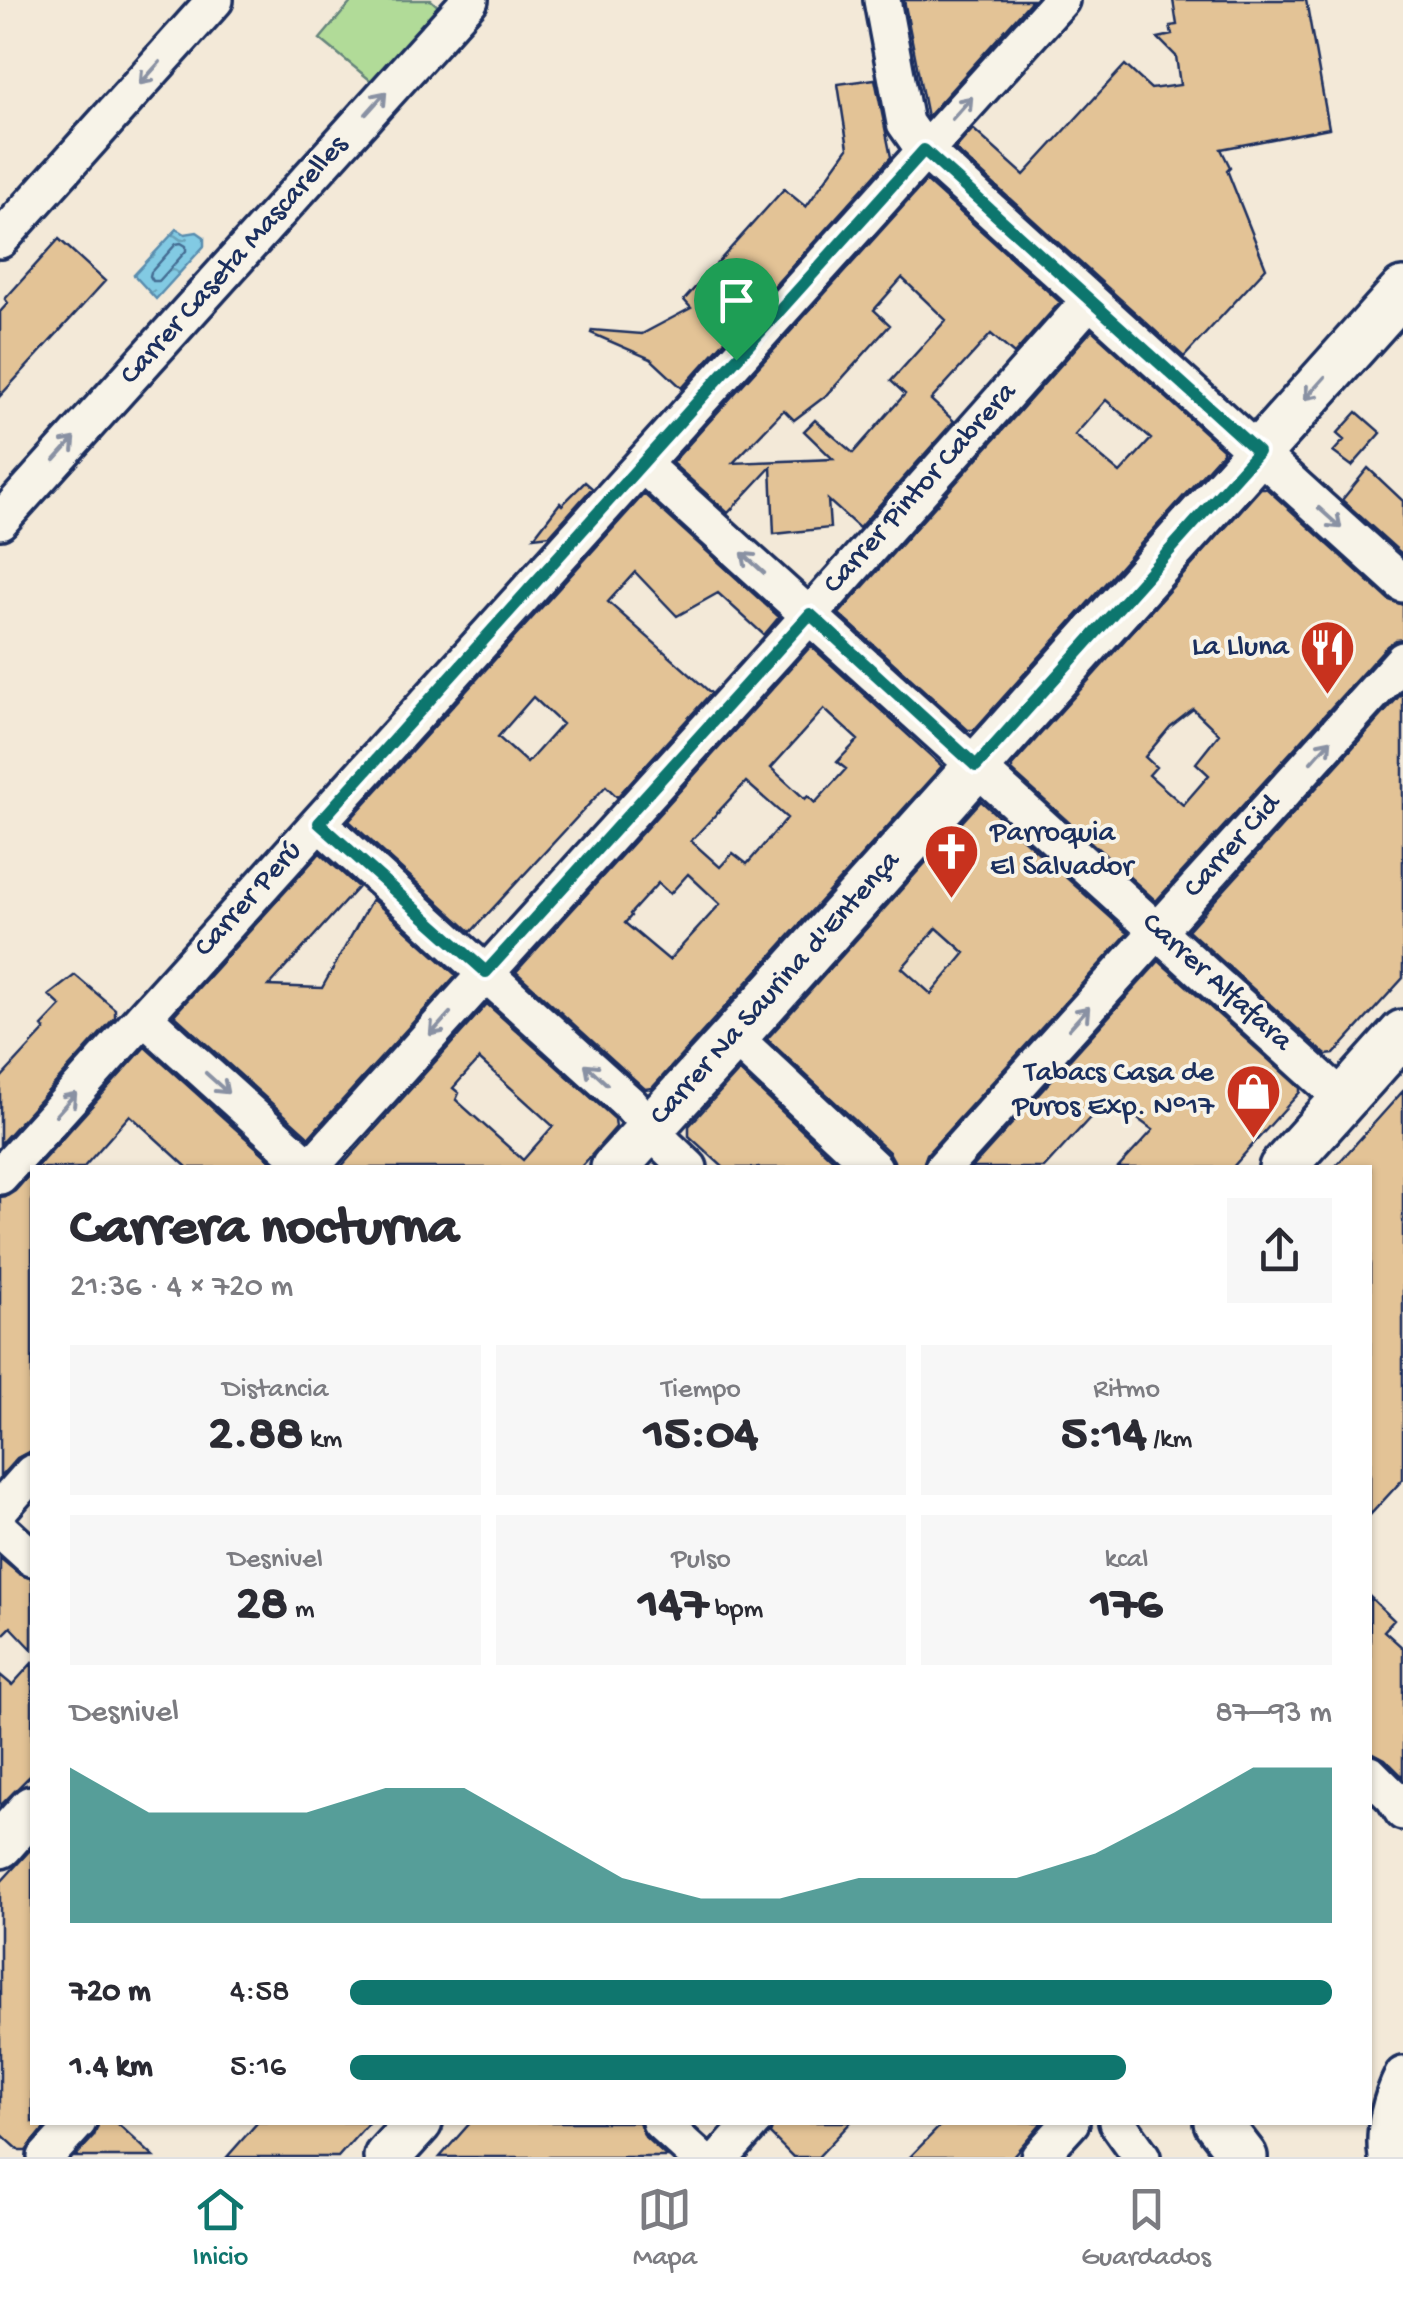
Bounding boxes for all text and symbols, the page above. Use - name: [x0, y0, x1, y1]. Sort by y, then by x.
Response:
- one-way arrow: [139, 60, 162, 85]
- one-way arrow: [365, 91, 388, 116]
- one-way arrow: [950, 96, 973, 121]
- street label: Carrer Caseta Mascarelles: [114, 128, 357, 393]
- pin: [694, 258, 779, 361]
- icon: arrive: [709, 273, 764, 328]
- street label: Carrer Pintor Cabrera: [817, 375, 1026, 602]
- one-way arrow: [1304, 375, 1327, 400]
- one-way arrow: [54, 437, 77, 462]
- one-way arrow: [1317, 506, 1342, 529]
- one-way arrow: [741, 552, 766, 575]
- restaurant icon: La Lluna: [1298, 618, 1358, 697]
- place label: La Lluna: [1192, 631, 1290, 666]
- one-way arrow: [1309, 739, 1332, 764]
- street label: Carrer Cid: [1177, 786, 1290, 906]
- place label: Parroquia El Salvador: [989, 817, 1136, 886]
- church icon: Parroquia El Salvador: [921, 821, 981, 900]
- street label: Carrer Perú: [188, 835, 310, 965]
- street label: Carrer Na Saurina d'Entença: [643, 843, 909, 1134]
- street label: Carrer Alfafara: [1133, 906, 1300, 1061]
- one-way arrow: [1067, 1006, 1090, 1031]
- one-way arrow: [429, 1011, 452, 1036]
- place label: Tabacs Casa de Puros Exp. N°17: [1011, 1057, 1215, 1126]
- shop icon: Tabacs Casa de Puros Exp. N°17: [1223, 1061, 1283, 1140]
- one-way arrow: [584, 1062, 609, 1085]
- one-way arrow: [204, 1071, 229, 1094]
- one-way arrow: [54, 1092, 77, 1117]
- button: share: [1227, 1198, 1332, 1303]
- text: Carrera nocturna: [70, 1199, 458, 1263]
- text: 21:36 · 4 × 720 m: [70, 1269, 293, 1307]
- text: Distancia: [222, 1374, 328, 1407]
- text: Tiempo: [661, 1374, 741, 1407]
- text: Ritmo: [1093, 1374, 1160, 1407]
- text: 2.88: [208, 1407, 303, 1466]
- text: 15:04: [644, 1407, 758, 1466]
- text: 5:14: [1061, 1407, 1147, 1466]
- text: km: [303, 1424, 342, 1457]
- text: /km: [1147, 1424, 1192, 1457]
- text: Desnivel: [228, 1544, 323, 1577]
- text: Pulso: [671, 1544, 731, 1577]
- text: kcal: [1105, 1544, 1149, 1577]
- text: 28: [236, 1577, 288, 1636]
- text: 147: [639, 1577, 708, 1636]
- text: 176: [1091, 1577, 1162, 1636]
- text: m: [288, 1594, 315, 1627]
- text: bpm: [708, 1594, 763, 1627]
- text: Desnivel: [70, 1695, 179, 1733]
- text: 87–93 m: [1215, 1695, 1332, 1733]
- text: 720 m: [70, 1974, 151, 2012]
- text: 4:58: [230, 1974, 290, 2012]
- text: 1.4 km: [70, 2049, 153, 2087]
- text: 5:16: [230, 2049, 286, 2087]
- tab: Inicio: [192, 2182, 248, 2275]
- tab: Mapa: [633, 2182, 697, 2275]
- tab: Guardados: [1081, 2182, 1211, 2275]

